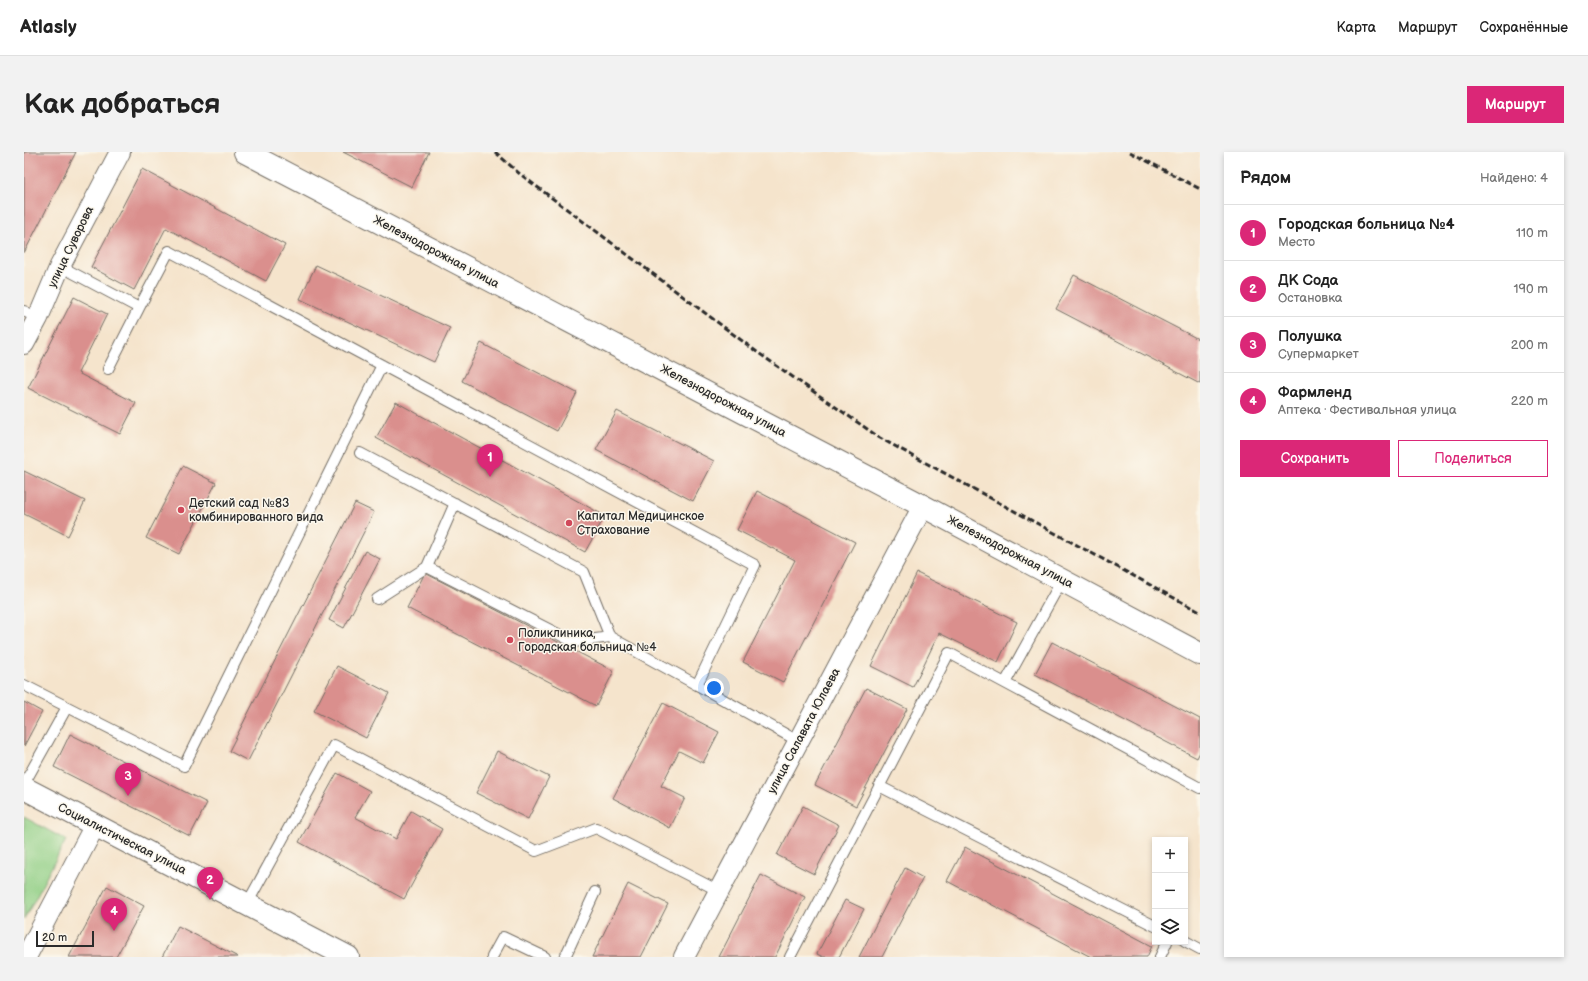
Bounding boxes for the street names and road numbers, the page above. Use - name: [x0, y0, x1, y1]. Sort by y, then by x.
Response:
- street label: улица Суворова: [45, 204, 97, 290]
- street label: Железнодорожная улица: [370, 212, 502, 292]
- street label: Железнодорожная улица: [657, 361, 789, 441]
- street label: Железнодорожная улица: [944, 512, 1076, 592]
- street label: улица Салавата Юлаева: [764, 666, 844, 796]
- street label: Социалистическая улица: [55, 800, 189, 878]

